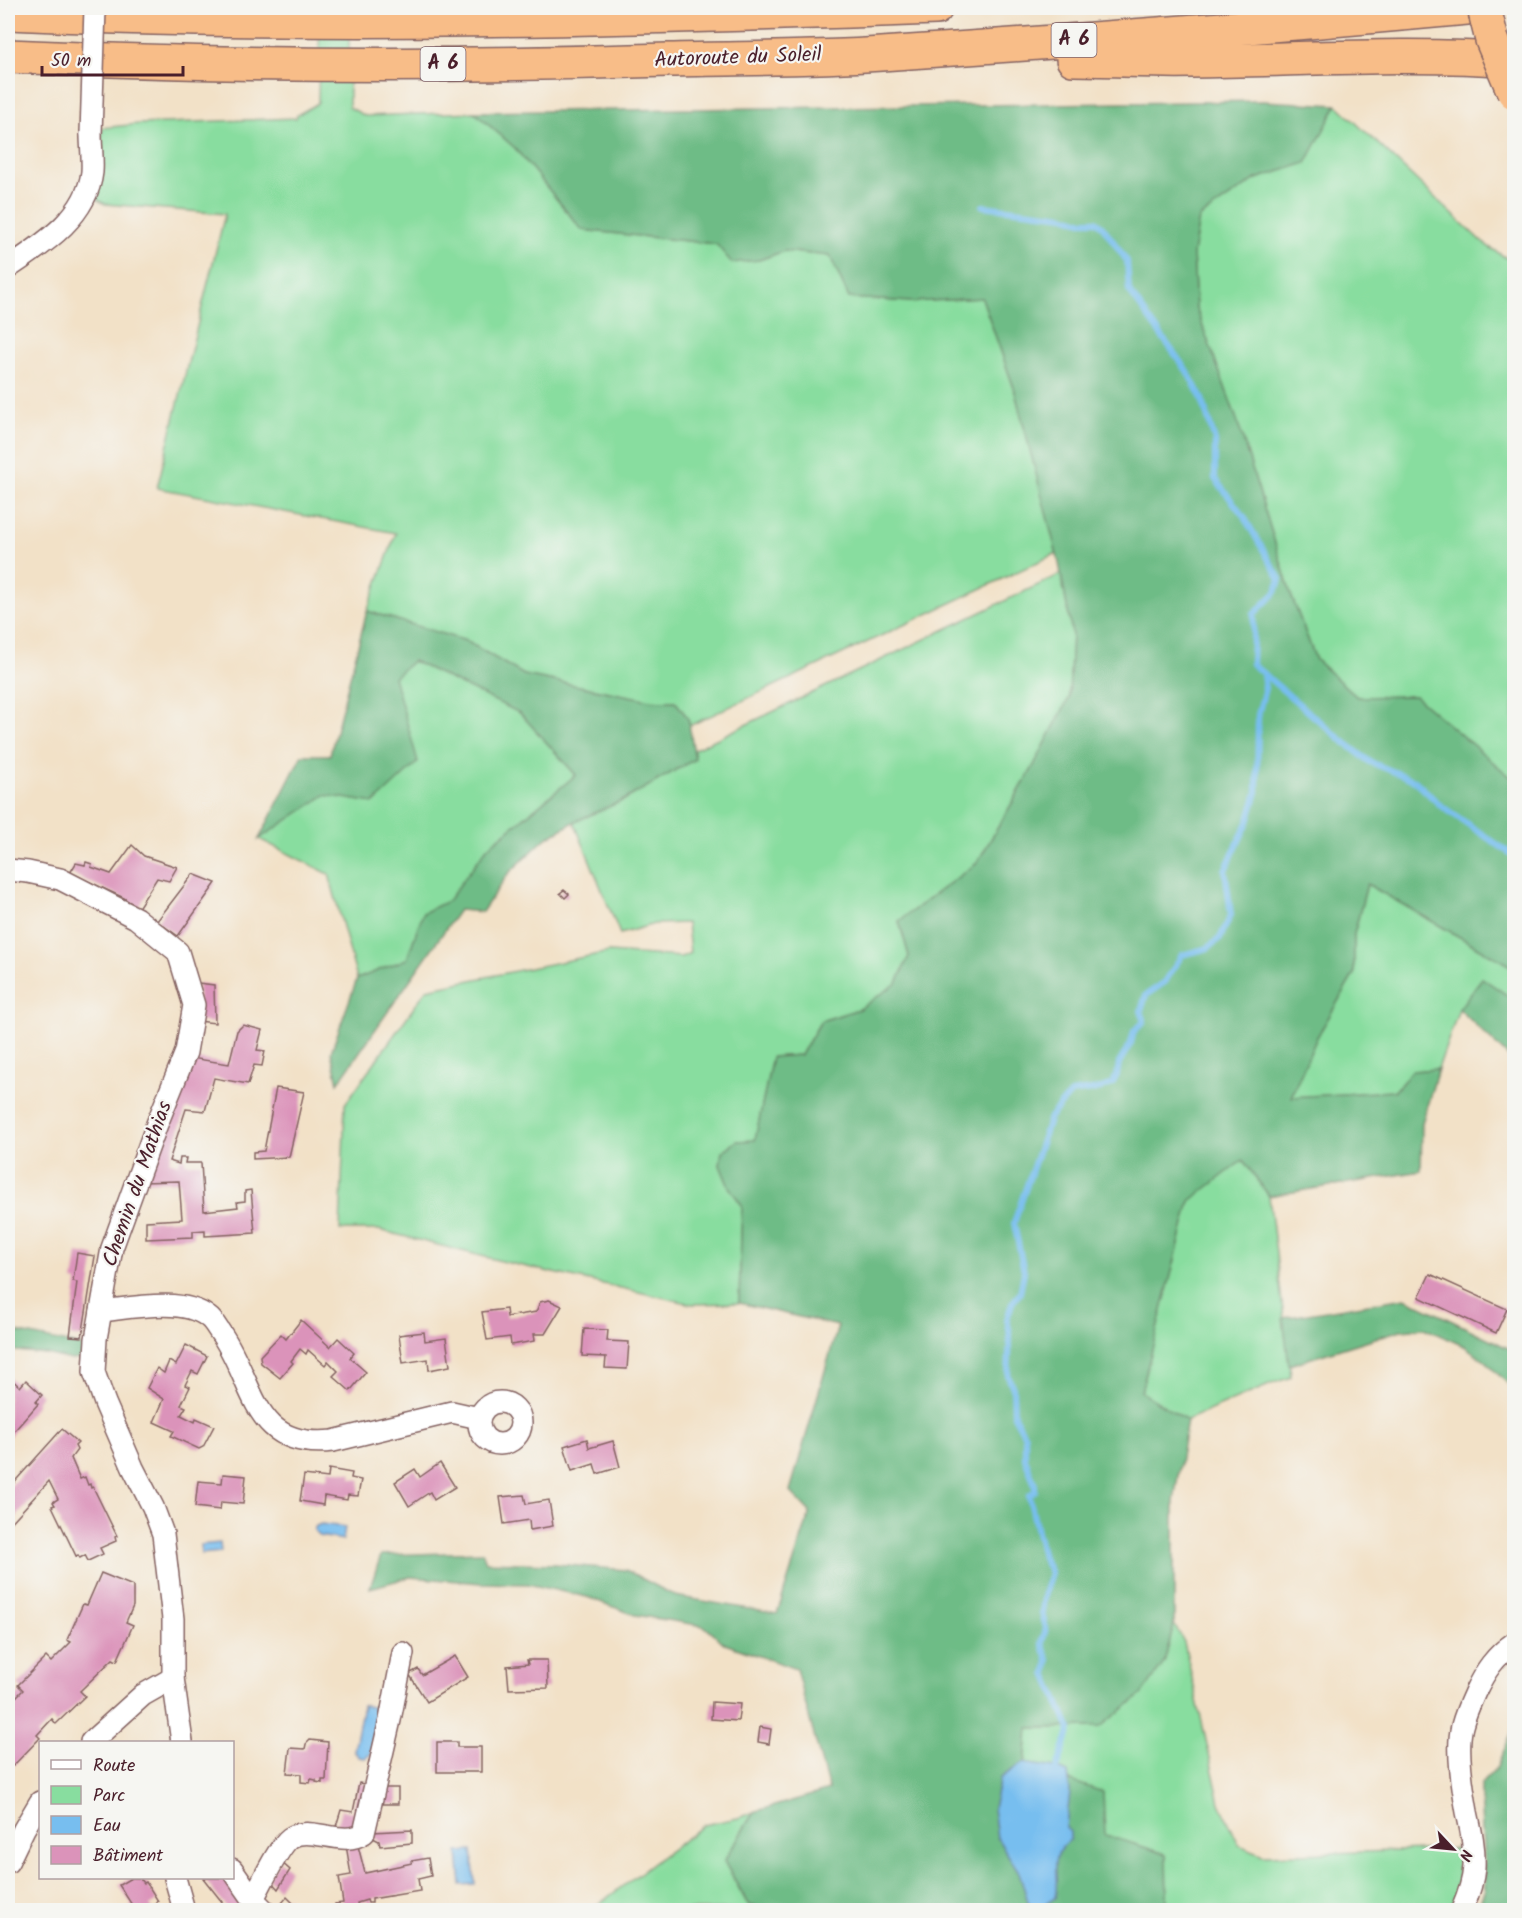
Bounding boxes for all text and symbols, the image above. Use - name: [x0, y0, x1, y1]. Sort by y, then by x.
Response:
- road number: A 6: [1052, 23, 1096, 57]
- scale bar: [42, 39, 183, 77]
- street label: Autoroute du Soleil: [654, 39, 822, 77]
- text: 50 m: [51, 47, 91, 76]
- road number: A 6: [420, 47, 466, 81]
- street label: Chemin du Mathias: [94, 1097, 182, 1271]
- legend: [39, 1741, 234, 1879]
- text: Route: [93, 1752, 135, 1781]
- text: Parc: [93, 1782, 125, 1811]
- text: Eau: [93, 1812, 121, 1841]
- north arrow: [1423, 1819, 1483, 1879]
- text: Bâtiment: [93, 1842, 164, 1871]
- text: N: [1452, 1845, 1479, 1865]

